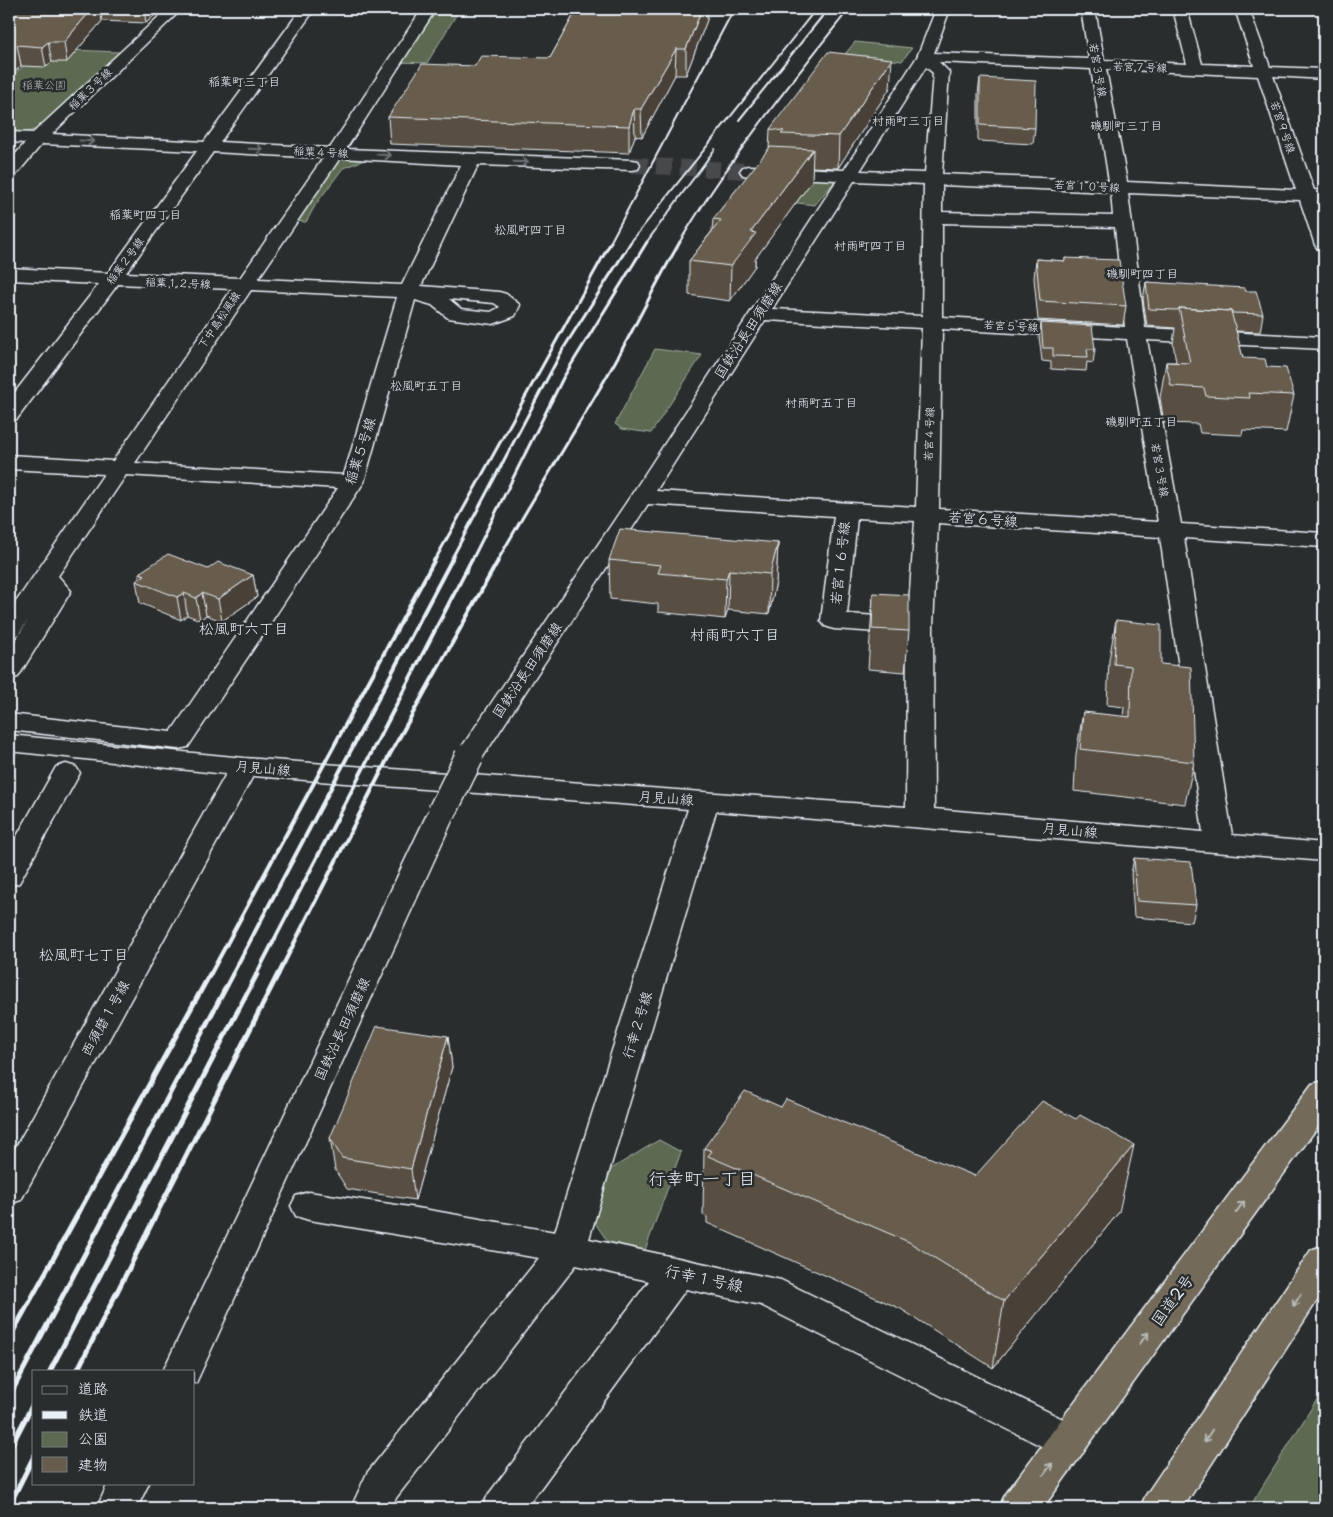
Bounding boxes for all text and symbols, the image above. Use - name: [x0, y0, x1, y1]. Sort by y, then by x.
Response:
- street label: 若宮３号線: [1085, 41, 1112, 98]
- street label: 若宮７号線: [1112, 57, 1168, 76]
- street label: 稲葉３号線: [64, 63, 115, 114]
- district label: 稲葉町三丁目: [208, 72, 280, 90]
- park label: 稲葉公園: [22, 76, 66, 93]
- street label: 若宮９号線: [1266, 98, 1300, 156]
- district label: 村雨町三丁目: [872, 111, 944, 129]
- district label: 磯馴町三丁目: [1090, 116, 1162, 134]
- one-way arrow: [78, 136, 94, 146]
- street label: 稲葉４号線: [293, 142, 349, 161]
- one-way arrow: [248, 145, 264, 154]
- one-way arrow: [376, 151, 392, 160]
- one-way arrow: [513, 157, 529, 166]
- street label: 若宮１０号線: [1054, 175, 1120, 196]
- district label: 稲葉町四丁目: [109, 205, 181, 223]
- district label: 松風町四丁目: [494, 220, 566, 238]
- street label: 稲葉２号線: [102, 233, 148, 288]
- district label: 村雨町四丁目: [834, 236, 906, 254]
- district label: 磯馴町四丁目: [1106, 264, 1178, 282]
- street label: 稲葉１２号線: [145, 273, 211, 292]
- street label: 国鉄沿長田須磨線: [708, 277, 787, 382]
- street label: 下中島松風線: [193, 288, 244, 352]
- street label: 若宮５号線: [983, 316, 1039, 335]
- district label: 松風町五丁目: [390, 376, 462, 394]
- district label: 村雨町五丁目: [785, 393, 857, 411]
- street label: 若宮４号線: [919, 406, 938, 462]
- district label: 磯馴町五丁目: [1105, 412, 1177, 430]
- street label: 稲葉５号線: [339, 414, 380, 487]
- street label: 若宮３号線: [1147, 441, 1174, 498]
- street label: 若宮６号線: [947, 506, 1019, 531]
- street label: 若宮１６号線: [825, 520, 854, 606]
- district label: 松風町六丁目: [199, 616, 289, 639]
- street label: 国鉄沿長田須磨線: [487, 617, 567, 722]
- district label: 村雨町六丁目: [690, 622, 780, 645]
- street label: 月見山線: [234, 755, 292, 780]
- street label: 月見山線: [637, 785, 695, 810]
- street label: 月見山線: [1041, 817, 1099, 842]
- district label: 松風町七丁目: [39, 942, 129, 965]
- street label: 国鉄沿長田須磨線: [308, 974, 375, 1084]
- street label: 西須磨１号線: [75, 976, 134, 1060]
- street label: 行幸２号線: [616, 988, 657, 1061]
- district label: 行幸町一丁目: [648, 1164, 756, 1191]
- one-way arrow: [1235, 1200, 1245, 1214]
- street label: 行幸１号線: [663, 1257, 746, 1297]
- street label: 国道2号: [1144, 1268, 1198, 1330]
- one-way arrow: [1292, 1293, 1302, 1307]
- one-way arrow: [1139, 1331, 1149, 1345]
- legend: [32, 1370, 195, 1484]
- text: 道路: [78, 1376, 108, 1399]
- text: 鉄道: [78, 1402, 108, 1425]
- text: 公園: [78, 1426, 108, 1449]
- one-way arrow: [1203, 1429, 1213, 1443]
- text: 建物: [78, 1452, 108, 1475]
- one-way arrow: [1042, 1463, 1053, 1476]

